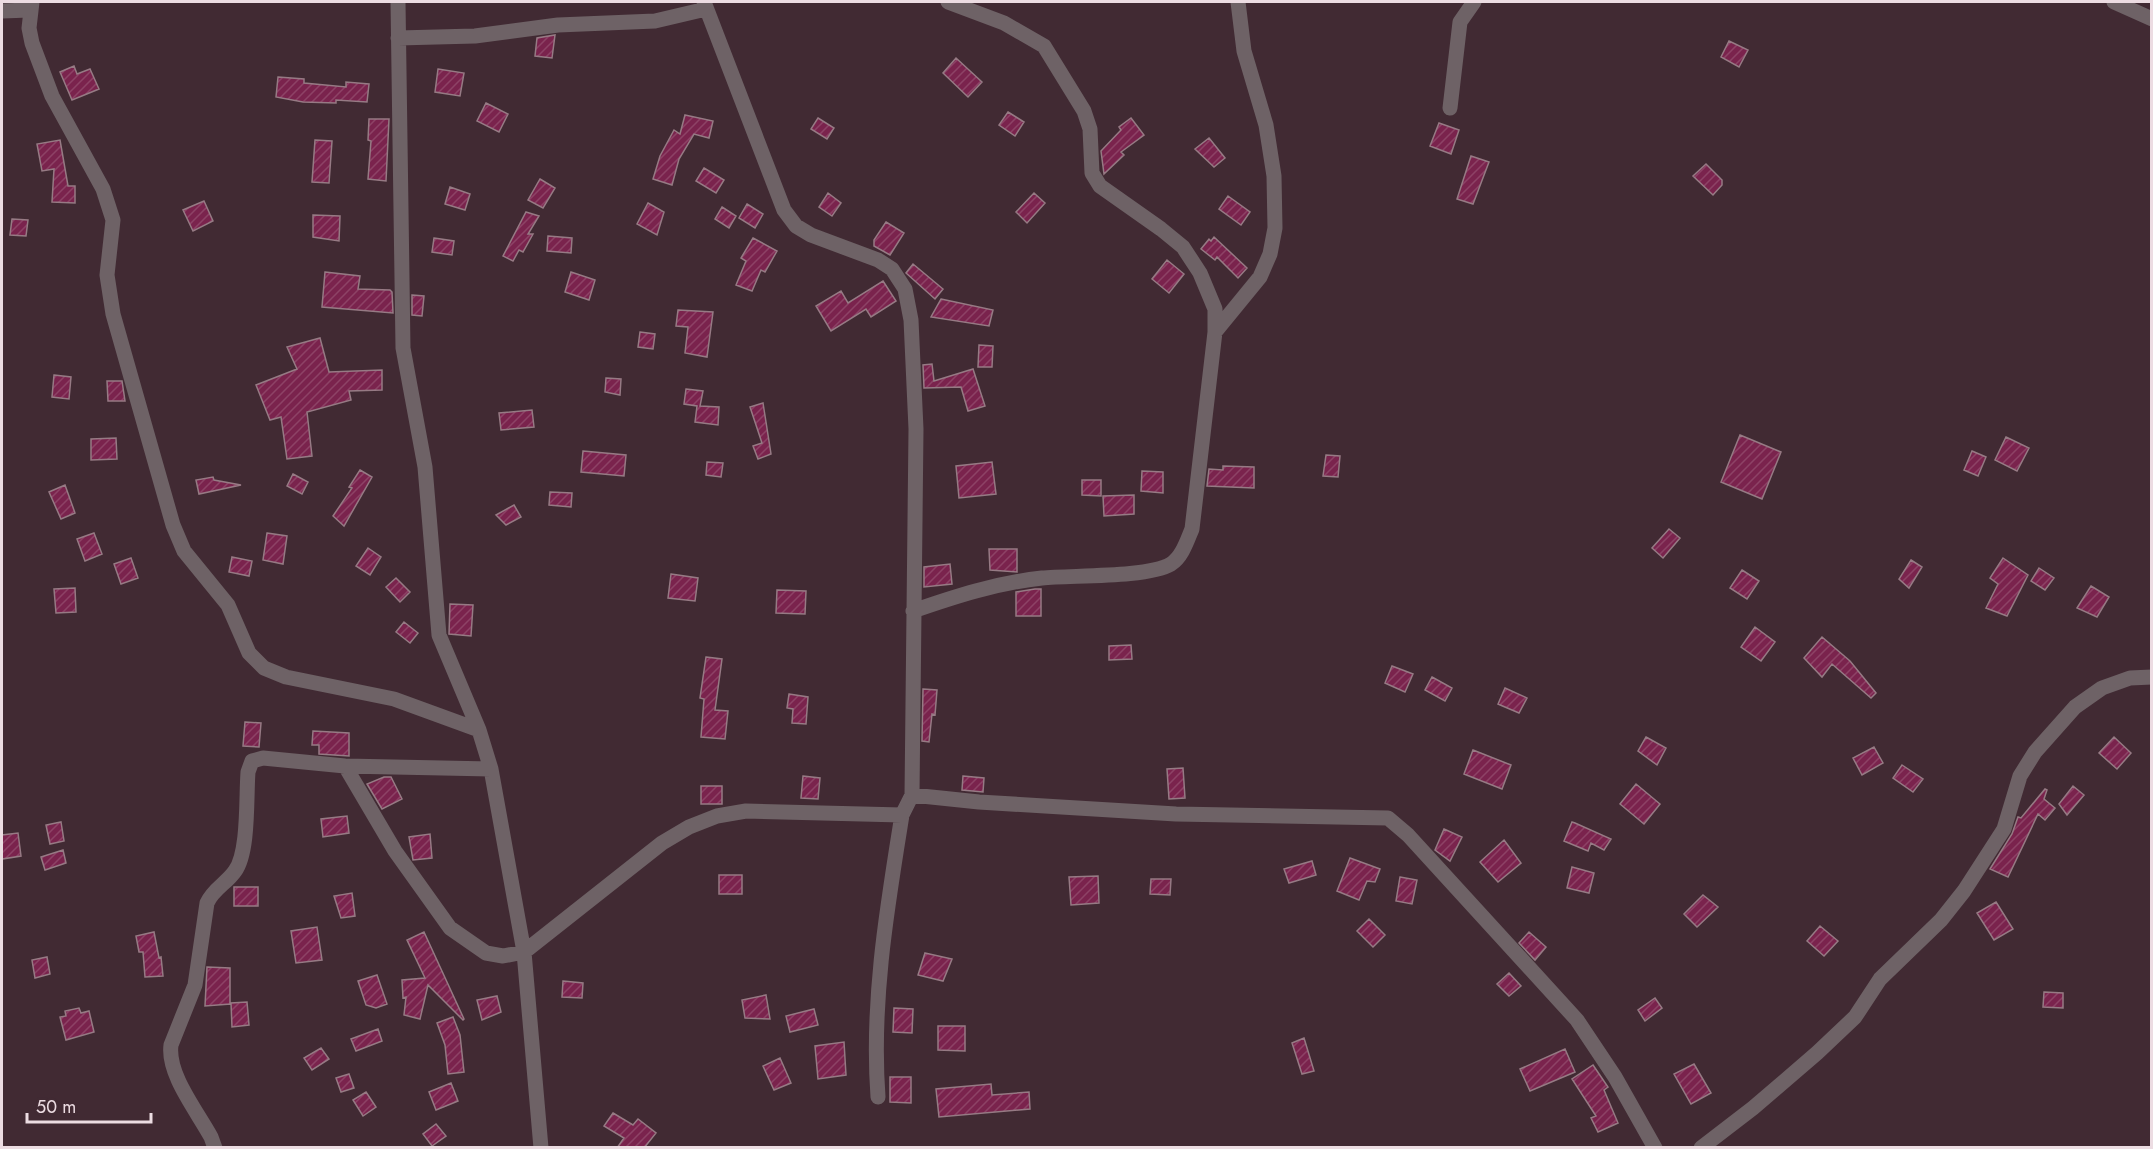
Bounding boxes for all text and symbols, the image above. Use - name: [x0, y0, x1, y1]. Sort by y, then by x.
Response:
- scale bar: [27, 1086, 152, 1124]
- text: 50 m: [36, 1094, 76, 1120]

